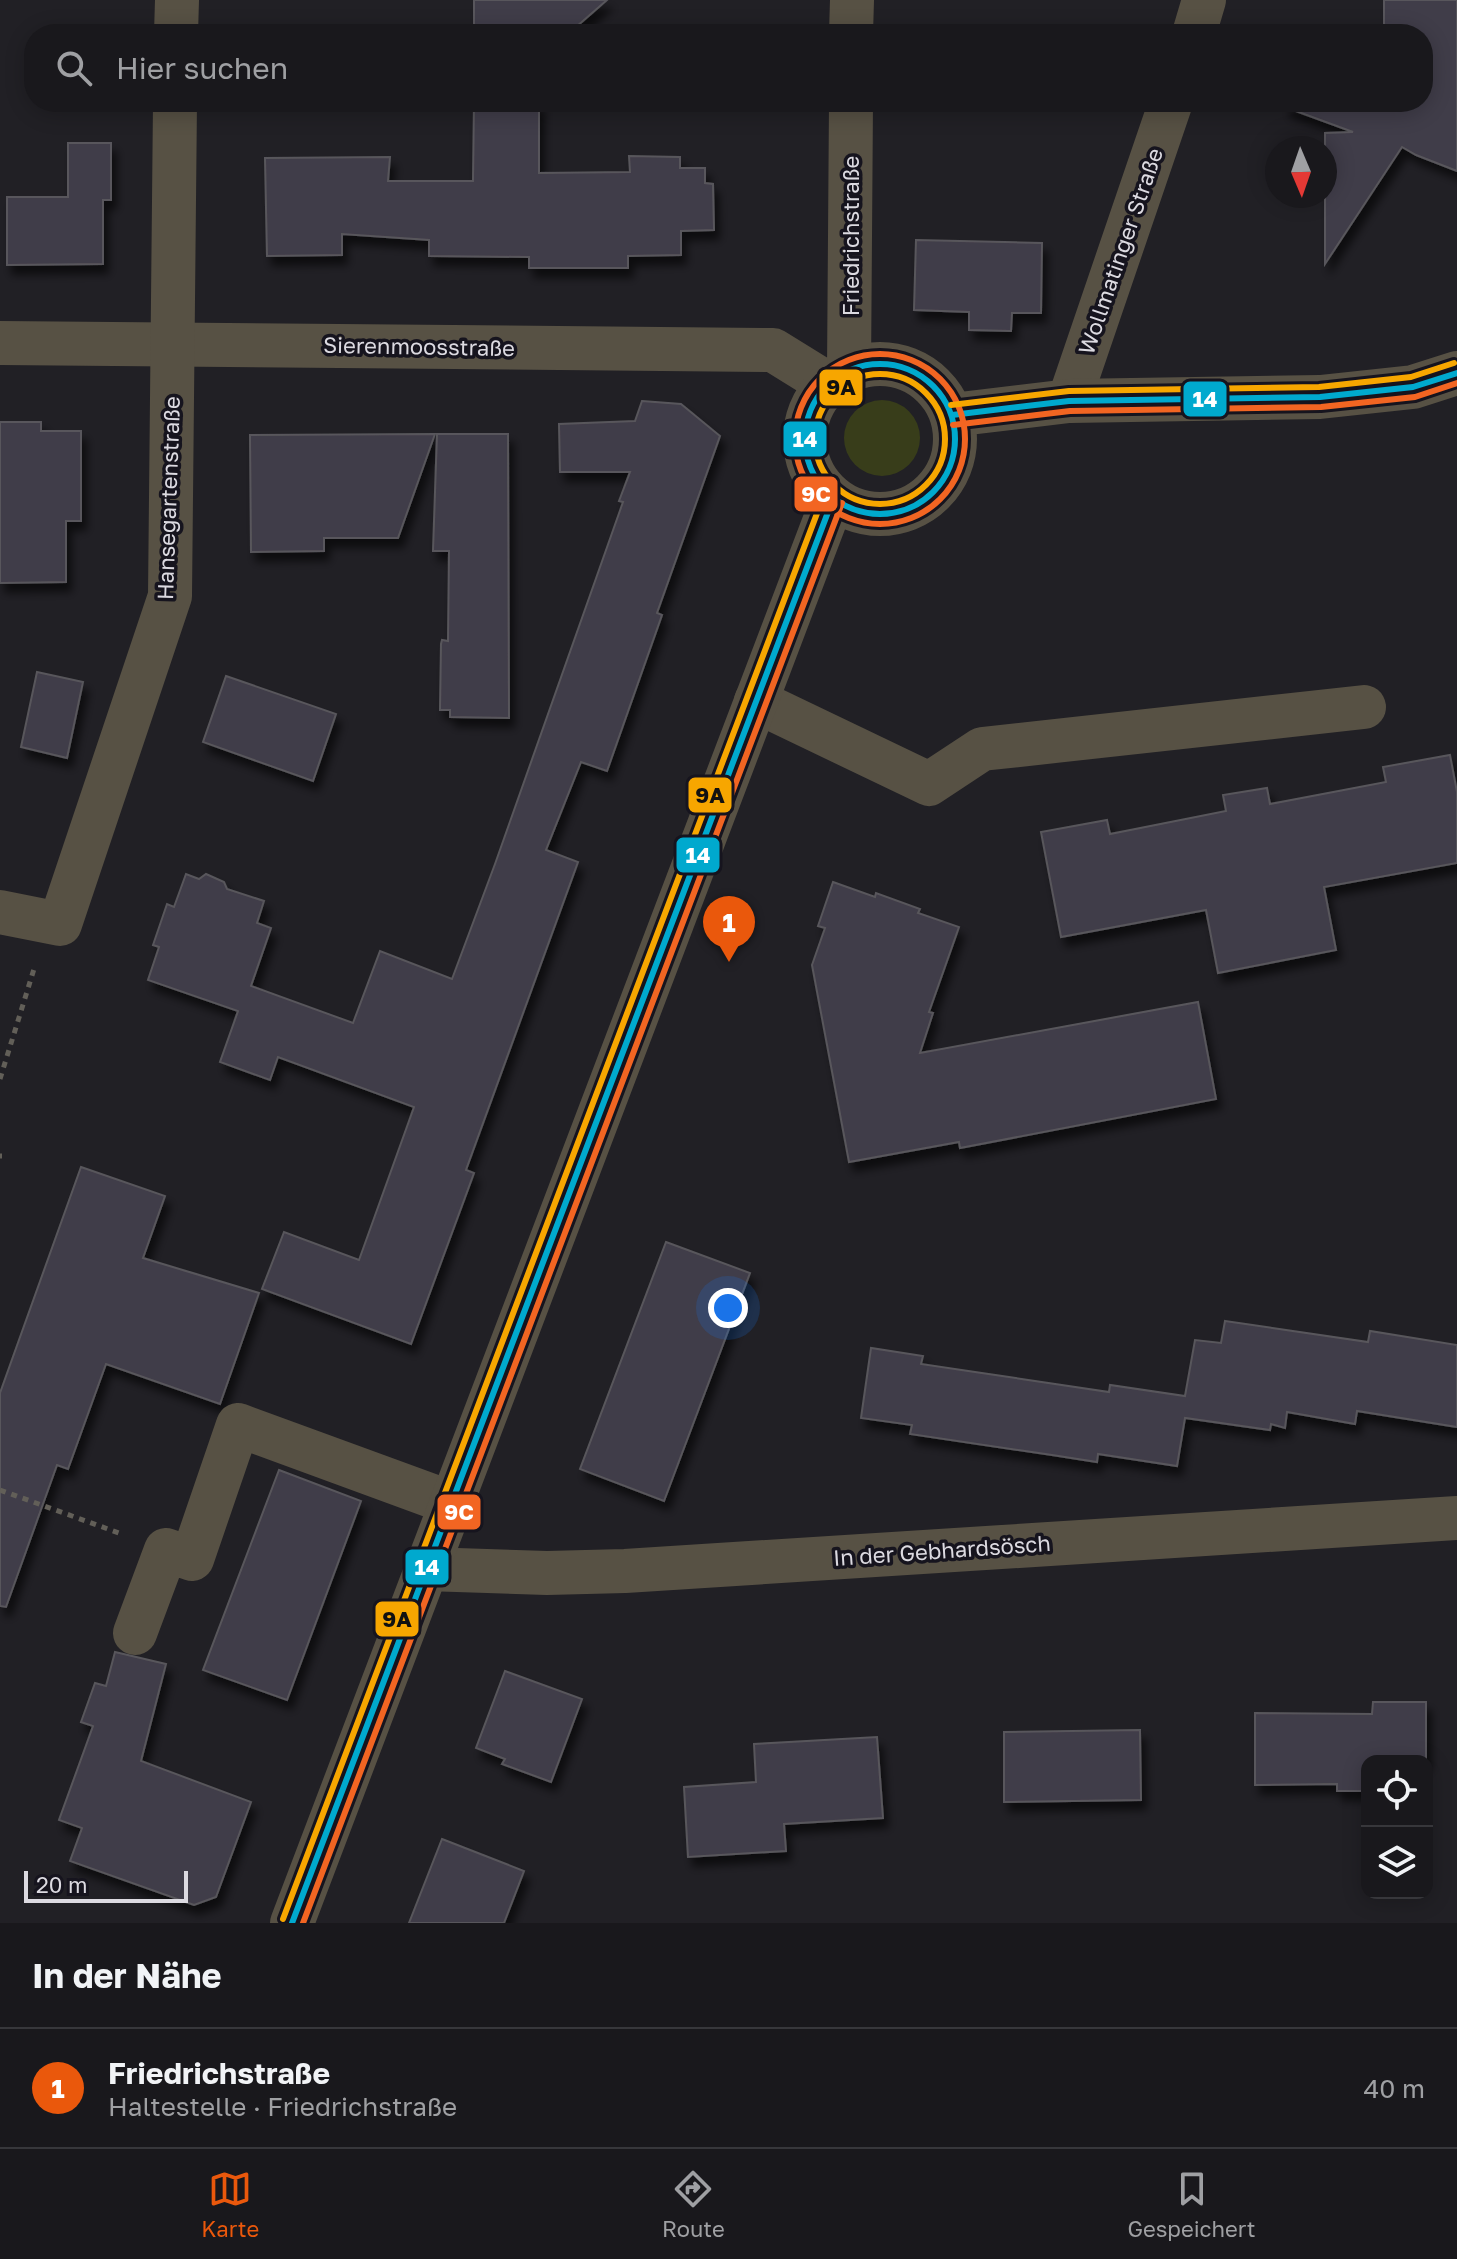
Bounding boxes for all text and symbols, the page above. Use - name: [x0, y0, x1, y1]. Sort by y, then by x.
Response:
- search box: [24, 24, 1433, 112]
- icon: search: [52, 46, 96, 90]
- text: Hier suchen: [116, 50, 288, 86]
- north arrow: [1265, 136, 1337, 208]
- street label: Wollmatinger Straße: [1072, 144, 1168, 358]
- street label: Friedrichstraße: [837, 156, 864, 316]
- street label: Sierenmoosstraße: [323, 331, 515, 361]
- line badge: 9A: [818, 368, 864, 407]
- text: 9A: [826, 373, 856, 400]
- line badge: 14: [1182, 380, 1228, 418]
- text: 14: [1192, 385, 1218, 412]
- street label: Hansegartenstraße: [151, 396, 185, 600]
- line badge: 14: [782, 420, 828, 458]
- text: 14: [792, 425, 818, 452]
- line badge: 9C: [793, 475, 839, 513]
- text: 9C: [801, 480, 831, 507]
- line badge: 9A: [687, 776, 733, 814]
- text: 9A: [695, 781, 725, 808]
- line badge: 14: [675, 836, 721, 874]
- text: 14: [685, 841, 711, 868]
- pin: 1: [703, 896, 755, 962]
- your location: [708, 1288, 748, 1328]
- line badge: 9C: [436, 1493, 482, 1531]
- text: 9C: [444, 1498, 474, 1525]
- street label: In der Gebhardsösch: [832, 1529, 1052, 1571]
- line badge: 14: [404, 1548, 450, 1586]
- text: 14: [414, 1553, 440, 1580]
- line badge: 9A: [374, 1600, 420, 1638]
- text: 9A: [382, 1605, 412, 1632]
- map controls: [1361, 1755, 1433, 1899]
- button: locate: [1361, 1755, 1433, 1827]
- button: layers: [1361, 1827, 1433, 1899]
- scale bar: [24, 1867, 188, 1903]
- text: 20 m: [36, 1871, 87, 1898]
- text: In der Nähe: [32, 1955, 222, 1995]
- text: Friedrichstraße: [108, 2055, 330, 2091]
- text: 1: [51, 2073, 65, 2104]
- text: 40 m: [1364, 2073, 1425, 2104]
- text: Haltestelle · Friedrichstraße: [108, 2091, 457, 2122]
- tab: Karte: [201, 2167, 259, 2242]
- tab: Route: [662, 2167, 725, 2242]
- tab: Gespeichert: [1127, 2167, 1256, 2242]

